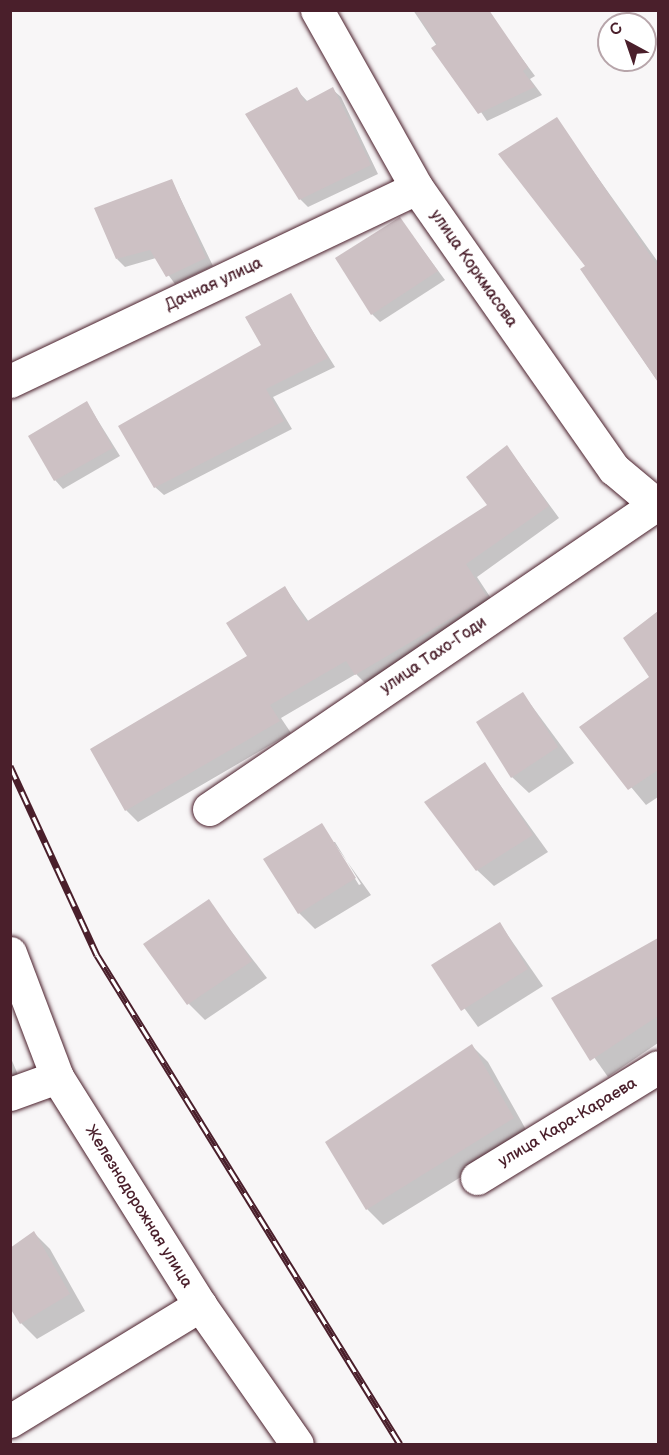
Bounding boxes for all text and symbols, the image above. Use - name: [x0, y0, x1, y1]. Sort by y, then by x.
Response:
- north arrow: [597, 12, 657, 72]
- text: С: [606, 19, 627, 40]
- street label: улица Коркмасова: [425, 207, 521, 331]
- street label: Дачная улица: [162, 254, 266, 316]
- street label: улица Тахо-Годи: [377, 613, 491, 699]
- street label: улица Кара-Караева: [495, 1074, 641, 1172]
- street label: Железнодорожная улица: [80, 1122, 196, 1292]

